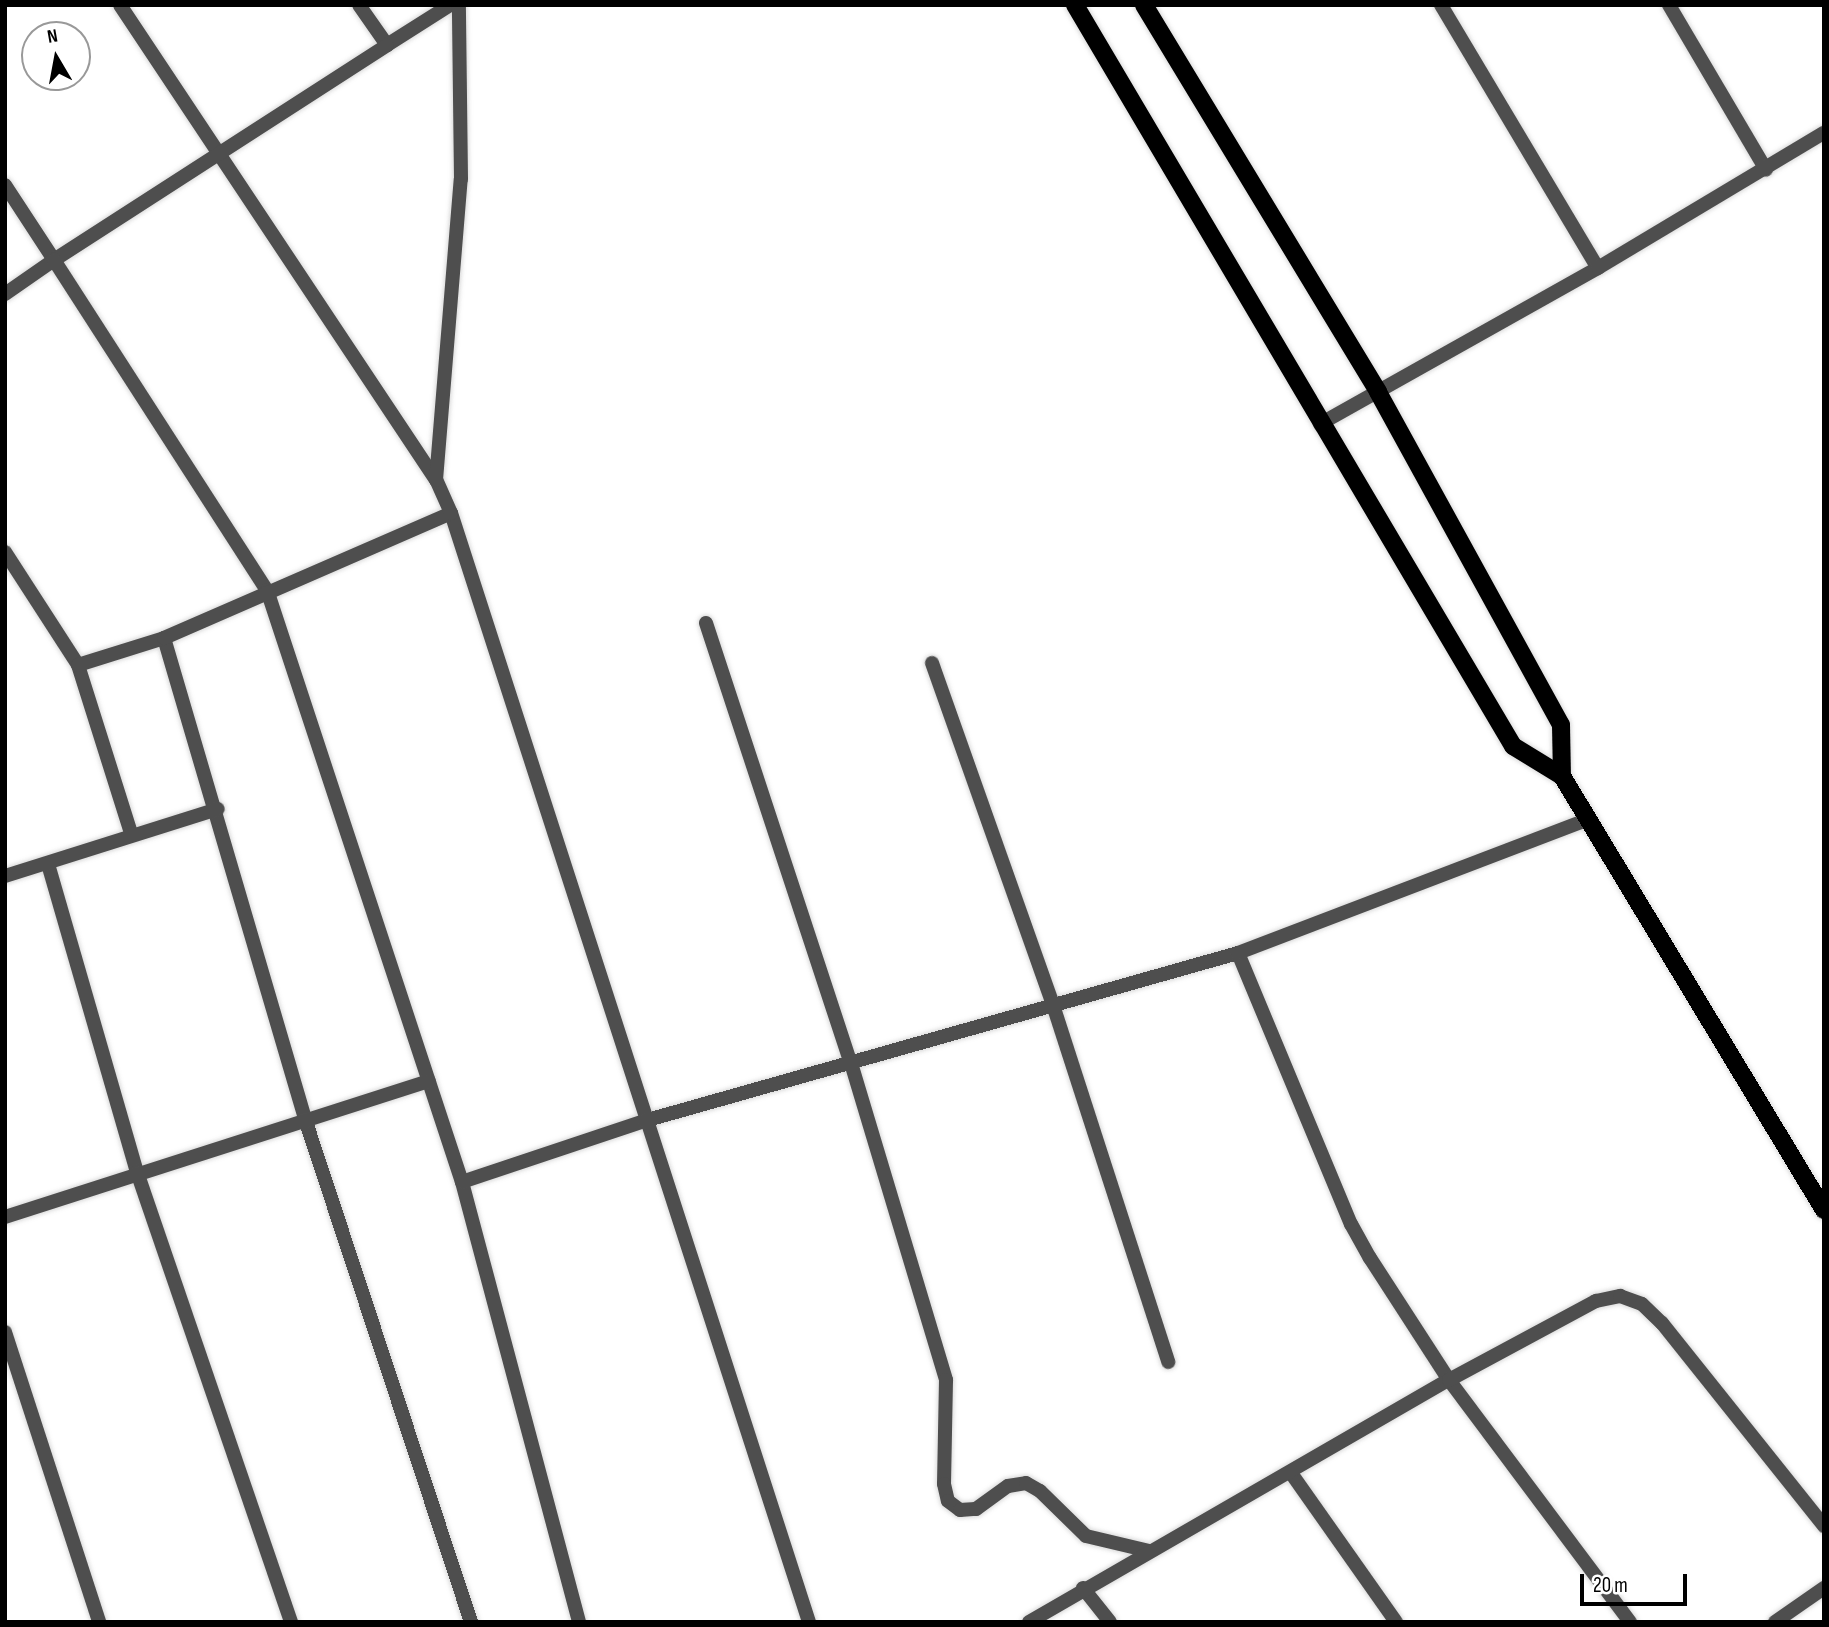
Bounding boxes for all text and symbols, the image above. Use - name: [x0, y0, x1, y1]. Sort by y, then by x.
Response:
- north arrow: [21, 21, 91, 91]
- text: N: [46, 25, 60, 49]
- scale bar: [1584, 1560, 1691, 1604]
- text: 20 m: [1593, 1573, 1628, 1598]

